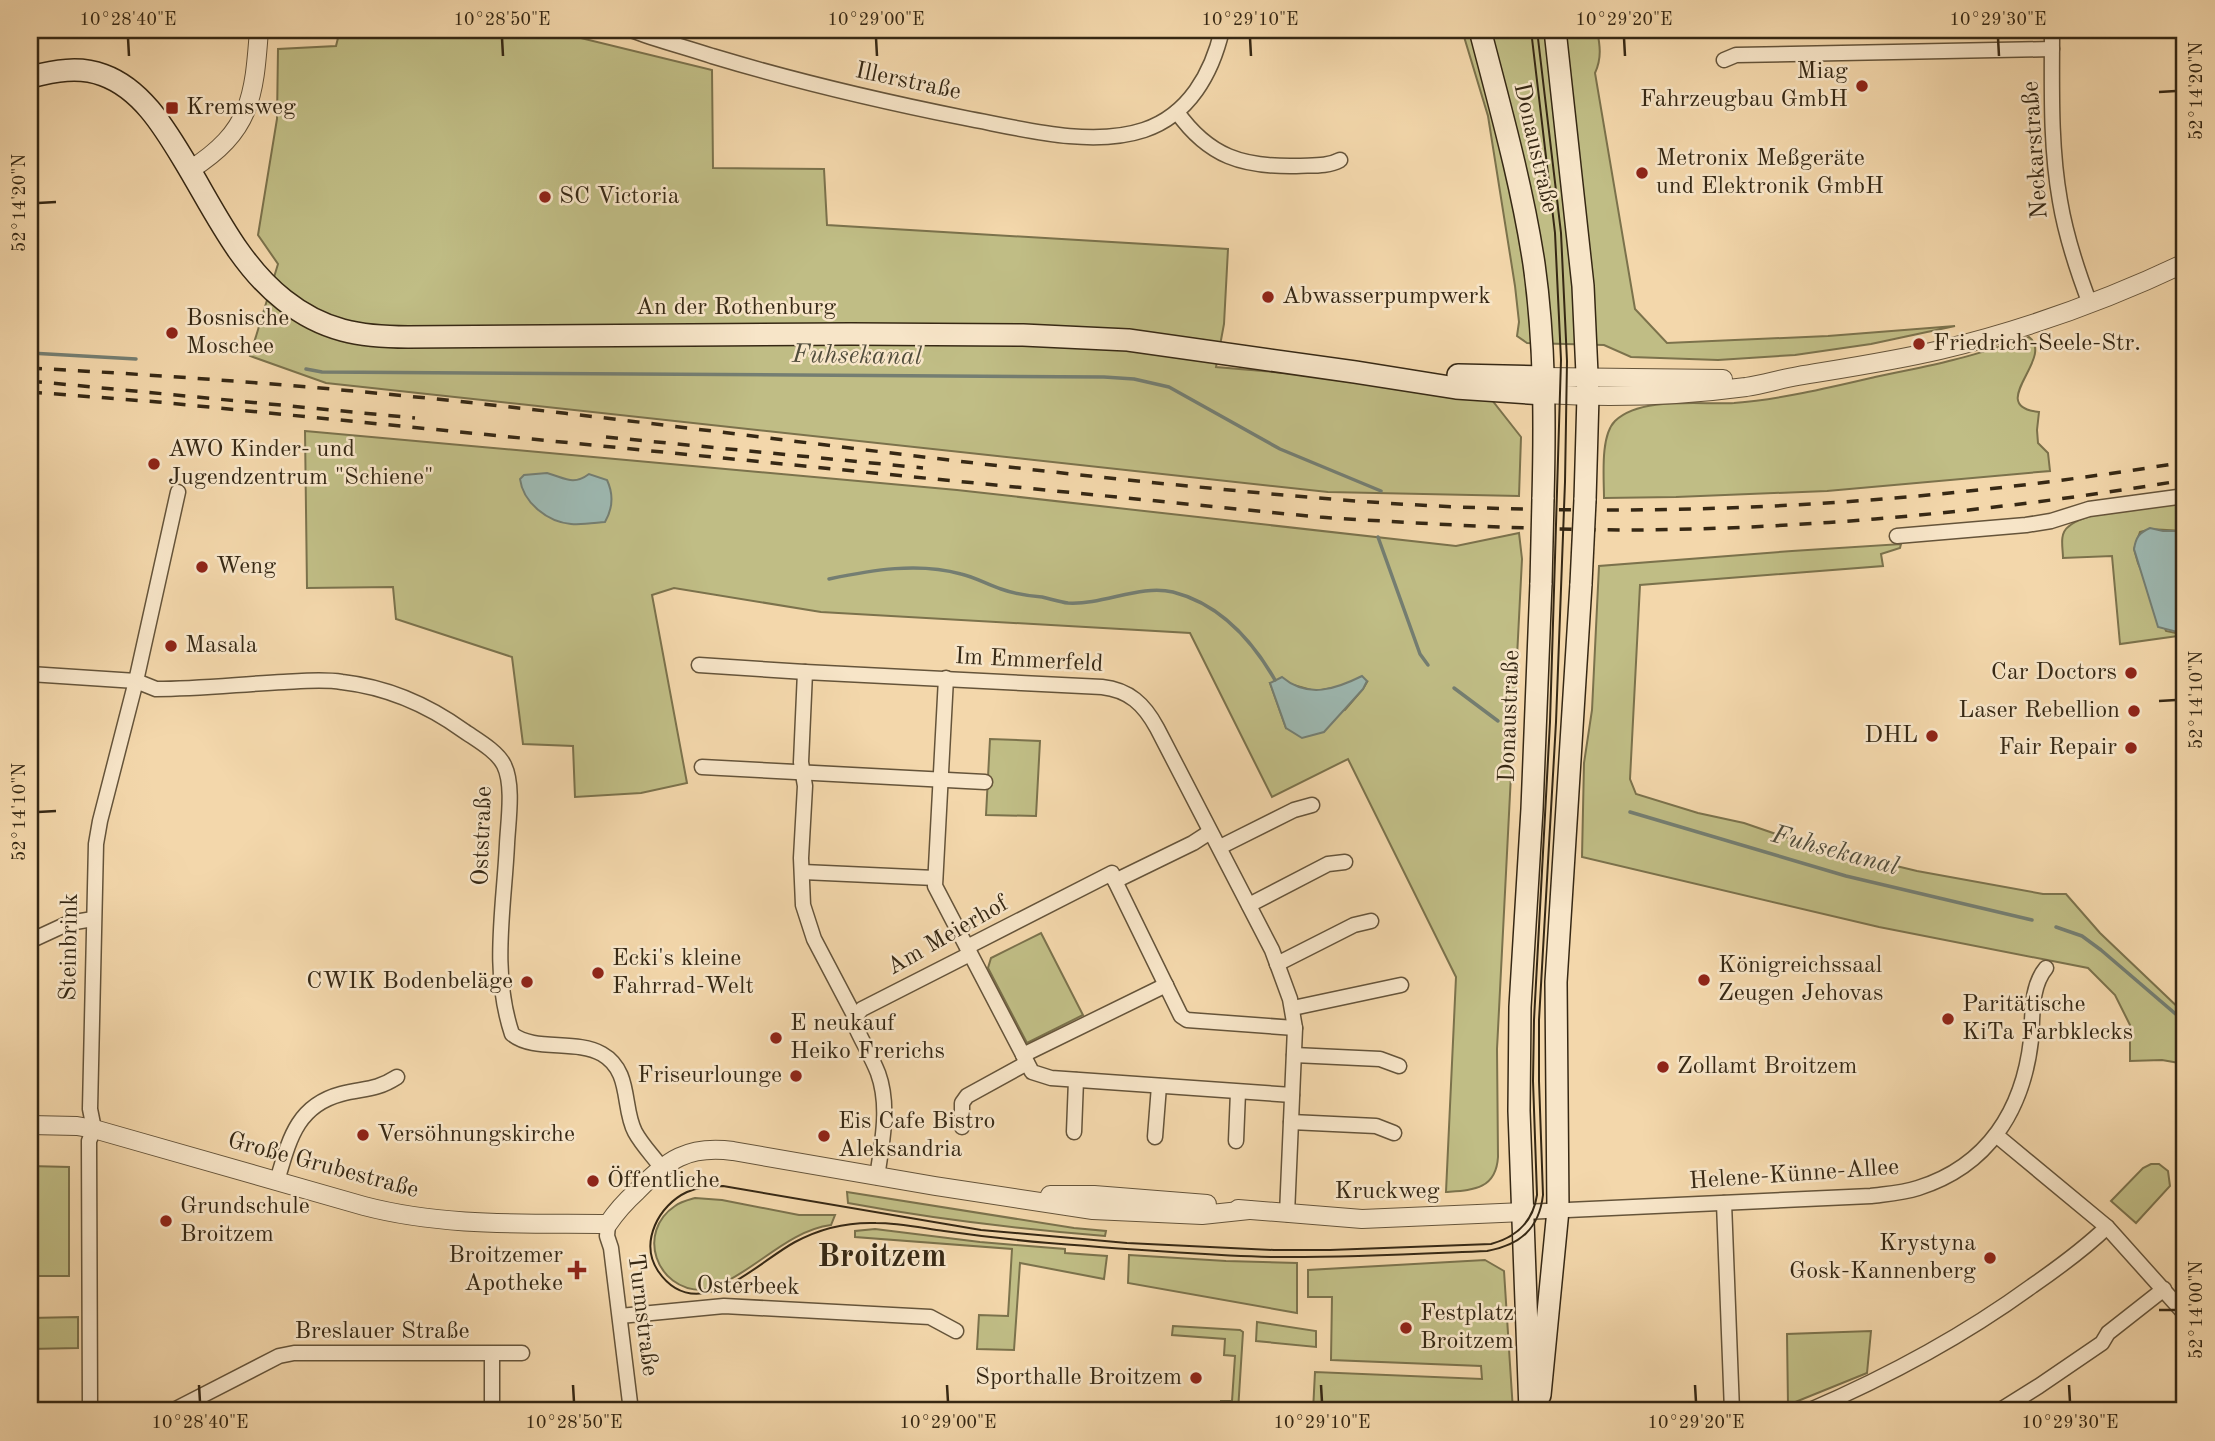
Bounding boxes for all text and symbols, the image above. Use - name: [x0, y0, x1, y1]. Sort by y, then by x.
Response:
- text: 10°28'40"E: [80, 11, 176, 29]
- text: 10°28'50"E: [454, 11, 550, 29]
- text: 10°29'00"E: [828, 11, 924, 29]
- text: 10°29'10"E: [1202, 11, 1298, 29]
- text: 10°29'20"E: [1576, 11, 1672, 29]
- text: 10°29'30"E: [1950, 11, 2046, 29]
- text: 52°14'20"N: [2188, 42, 2206, 140]
- street label: Illerstraße: [853, 59, 963, 105]
- place label: Miag Fahrzeugbau GmbH: [1640, 60, 1848, 112]
- marker: Miag Fahrzeugbau GmbH: [1854, 78, 1870, 94]
- street label: Neckarstraße: [2019, 80, 2053, 220]
- street label: Donaustraße: [1508, 81, 1562, 215]
- place label: Kremsweg: [186, 96, 296, 120]
- marker: Kremsweg: [164, 100, 180, 116]
- place label: Metronix Meßgeräte und Elektronik GmbH: [1656, 147, 1884, 199]
- text: 52°14'20"N: [11, 154, 29, 252]
- marker: Metronix Meßgeräte und Elektronik GmbH: [1634, 165, 1650, 181]
- place label: SC Victoria: [559, 185, 680, 209]
- marker: SC Victoria: [537, 189, 553, 205]
- place label: Abwasserpumpwerk: [1282, 285, 1491, 309]
- marker: Abwasserpumpwerk: [1260, 289, 1276, 305]
- street label: An der Rothenburg: [636, 296, 836, 320]
- place label: Bosnische Moschee: [186, 307, 289, 359]
- marker: Bosnische Moschee: [164, 325, 180, 341]
- place label: Friedrich-Seele-Str.: [1933, 332, 2141, 356]
- marker: Friedrich-Seele-Str.: [1911, 336, 1927, 352]
- water label: Fuhsekanal: [791, 342, 923, 370]
- place label: AWO Kinder- und Jugendzentrum "Schiene": [168, 438, 434, 490]
- marker: AWO Kinder- und Jugendzentrum "Schiene": [146, 456, 162, 472]
- place label: Weng: [216, 555, 276, 579]
- marker: Weng: [194, 559, 210, 575]
- place label: Masala: [185, 634, 258, 658]
- marker: Masala: [163, 638, 179, 654]
- street label: Im Emmerfeld: [954, 645, 1104, 677]
- street label: Donaustraße: [1496, 649, 1524, 783]
- text: 52°14'10"N: [2188, 651, 2206, 749]
- place label: Car Doctors: [1991, 661, 2117, 685]
- marker: Car Doctors: [2123, 665, 2139, 681]
- place label: Laser Rebellion: [1958, 699, 2120, 723]
- marker: Laser Rebellion: [2126, 703, 2142, 719]
- place label: DHL: [1864, 724, 1918, 748]
- marker: DHL: [1924, 728, 1940, 744]
- place label: Fair Repair: [1999, 736, 2117, 760]
- marker: Fair Repair: [2123, 740, 2139, 756]
- text: 52°14'10"N: [11, 763, 29, 861]
- street label: Oststraße: [469, 786, 497, 886]
- water label: Fuhsekanal: [1768, 821, 1902, 881]
- street label: Am Meierhof: [883, 891, 1014, 980]
- street label: Steinbrink: [57, 893, 83, 1001]
- place label: Ecki's kleine Fahrrad-Welt: [612, 947, 754, 999]
- place label: Königreichssaal Zeugen Jehovas: [1718, 954, 1883, 1006]
- marker: Ecki's kleine Fahrrad-Welt: [590, 965, 606, 981]
- place label: CWIK Bodenbeläge: [306, 970, 513, 994]
- marker: Königreichssaal Zeugen Jehovas: [1696, 972, 1712, 988]
- marker: CWIK Bodenbeläge: [519, 974, 535, 990]
- place label: Paritätische KiTa Farbklecks: [1962, 993, 2133, 1045]
- marker: Paritätische KiTa Farbklecks: [1940, 1011, 1956, 1027]
- place label: E neukauf Heiko Frerichs: [790, 1012, 945, 1064]
- marker: E neukauf Heiko Frerichs: [768, 1030, 784, 1046]
- place label: Zollamt Broitzem: [1677, 1055, 1857, 1079]
- marker: Zollamt Broitzem: [1655, 1059, 1671, 1075]
- place label: Friseurlounge: [637, 1064, 782, 1088]
- marker: Friseurlounge: [788, 1068, 804, 1084]
- place label: Eis Cafe Bistro Aleksandria: [838, 1110, 995, 1162]
- place label: Versöhnungskirche: [377, 1123, 575, 1147]
- marker: Versöhnungskirche: [355, 1127, 371, 1143]
- marker: Eis Cafe Bistro Aleksandria: [816, 1128, 832, 1144]
- street label: Große Grubestraße: [225, 1129, 421, 1203]
- street label: Helene-Künne-Allee: [1688, 1156, 1900, 1194]
- place label: Öffentliche: [607, 1165, 720, 1193]
- marker: Öffentliche: [585, 1173, 601, 1189]
- street label: Kruckweg: [1334, 1180, 1440, 1204]
- place label: Grundschule Broitzem: [180, 1195, 310, 1247]
- marker: Grundschule Broitzem: [158, 1213, 174, 1229]
- place label: Krystyna Gosk-Kannenberg: [1789, 1232, 1976, 1284]
- district label: Broitzem: [817, 1242, 947, 1274]
- place label: Broitzemer Apotheke: [448, 1244, 563, 1296]
- marker: Krystyna Gosk-Kannenberg: [1982, 1250, 1998, 1266]
- street label: Turmstraße: [623, 1252, 661, 1378]
- text: 52°14'00"N: [2188, 1261, 2206, 1359]
- marker: Broitzemer Apotheke: [569, 1262, 585, 1278]
- street label: Osterbeek: [696, 1274, 800, 1300]
- place label: Festplatz Broitzem: [1420, 1302, 1514, 1354]
- street label: Breslauer Straße: [294, 1320, 470, 1344]
- marker: Festplatz Broitzem: [1398, 1320, 1414, 1336]
- place label: Sporthalle Broitzem: [975, 1366, 1182, 1390]
- marker: Sporthalle Broitzem: [1188, 1370, 1204, 1386]
- text: 10°28'40"E: [152, 1414, 248, 1432]
- text: 10°28'50"E: [526, 1414, 622, 1432]
- text: 10°29'00"E: [900, 1414, 996, 1432]
- text: 10°29'10"E: [1274, 1414, 1370, 1432]
- text: 10°29'20"E: [1648, 1414, 1744, 1432]
- text: 10°29'30"E: [2022, 1414, 2118, 1432]

